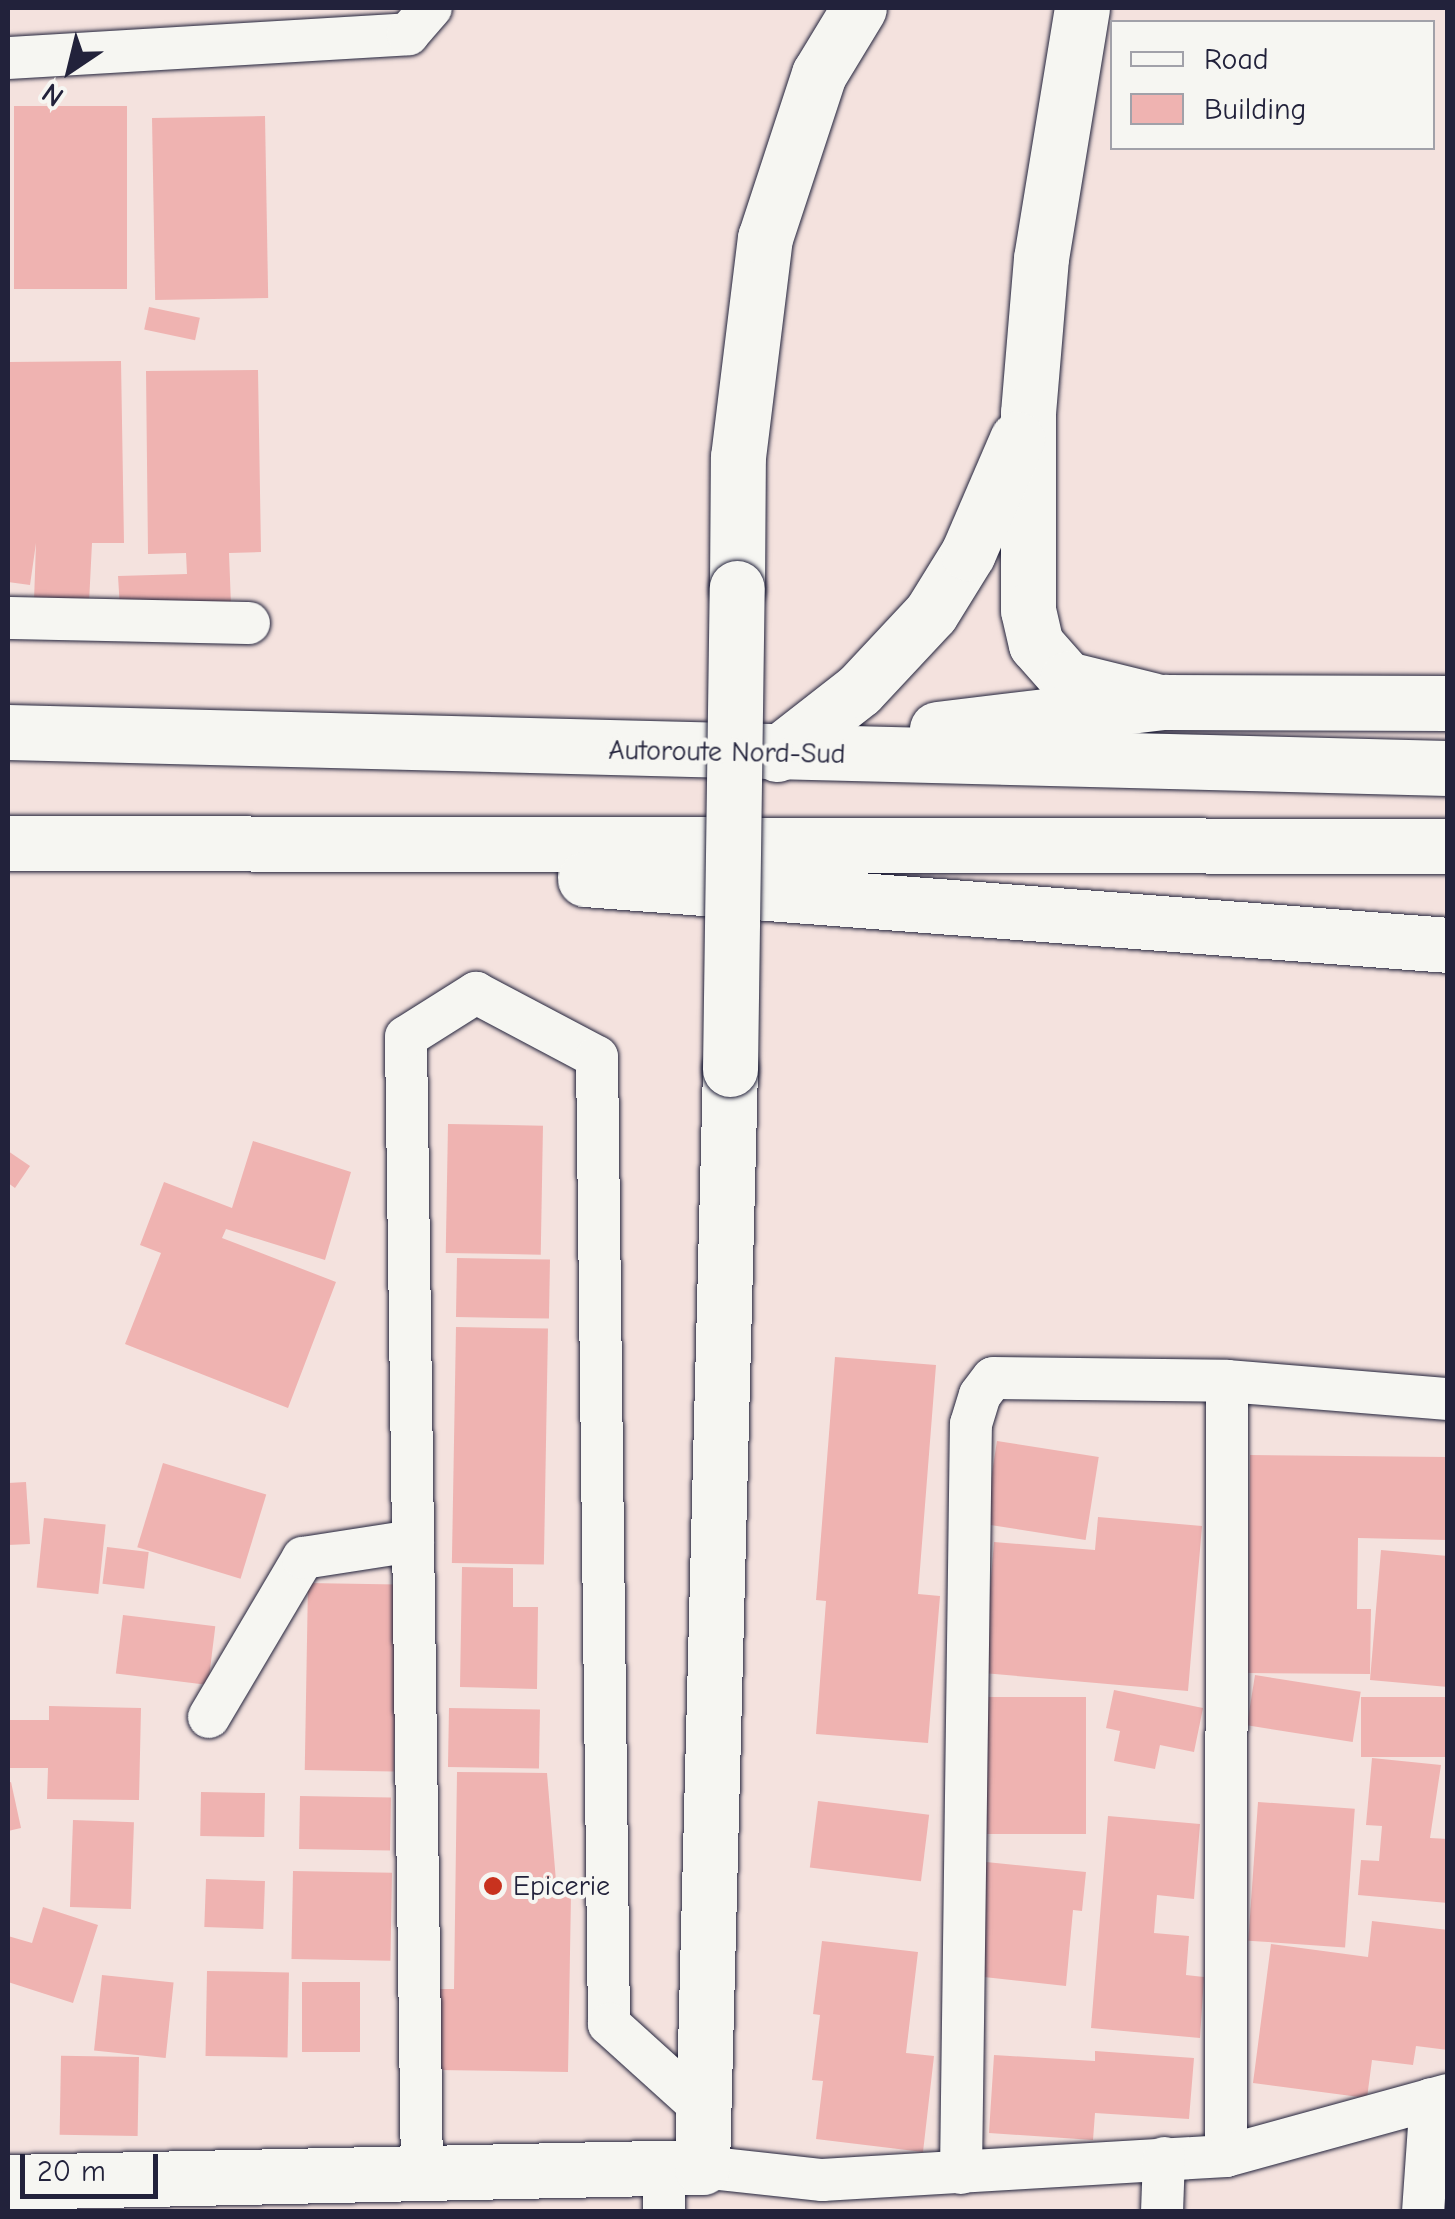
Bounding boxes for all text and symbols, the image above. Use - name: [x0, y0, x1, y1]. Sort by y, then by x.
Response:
- north arrow: [20, 20, 120, 120]
- legend: [1110, 20, 1435, 150]
- text: Road: [1204, 42, 1269, 77]
- text: N: [36, 76, 69, 113]
- text: Building: [1204, 92, 1307, 127]
- street label: Autoroute Nord-Sud: [608, 733, 846, 771]
- place label: Epicerie: [513, 1869, 610, 1903]
- marker: Epicerie: [482, 1875, 504, 1897]
- scale bar: [25, 2134, 162, 2196]
- text: 20 m: [37, 2154, 106, 2189]

